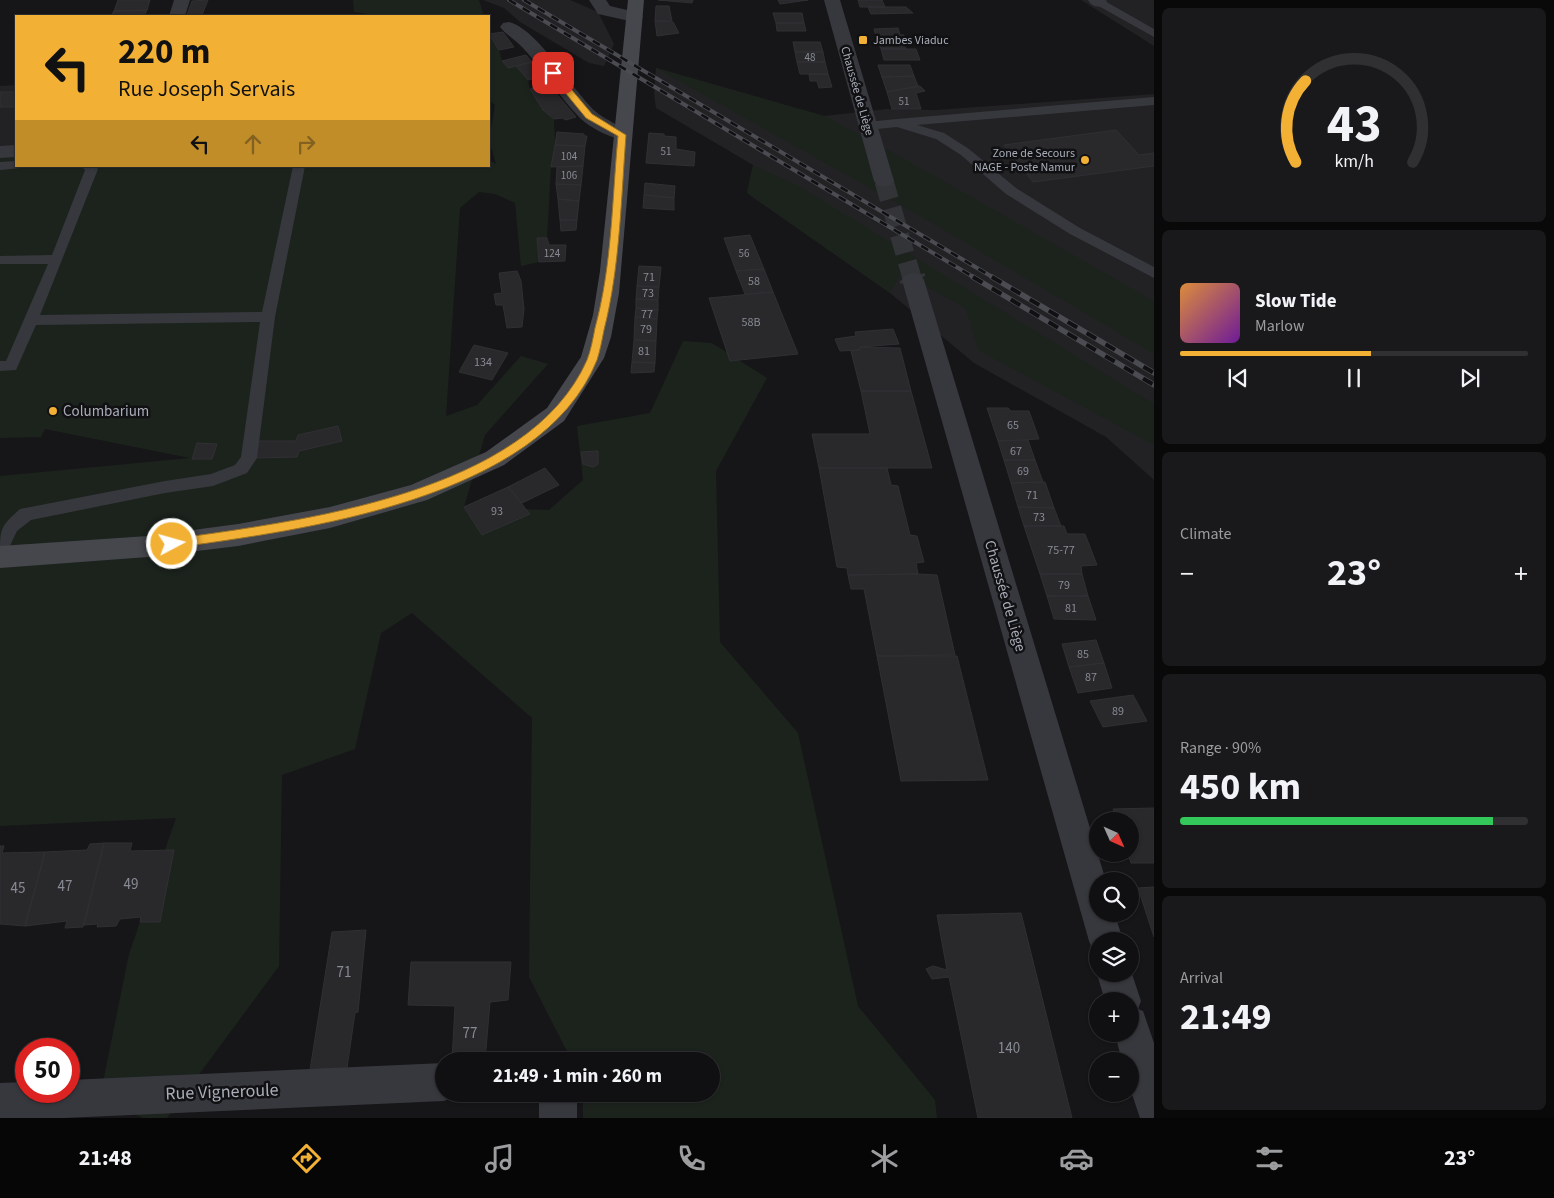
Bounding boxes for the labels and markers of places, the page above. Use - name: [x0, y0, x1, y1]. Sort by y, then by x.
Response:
- place label: Jambes Viaduc: [873, 32, 949, 49]
- marker: Jambes Viaduc: [857, 34, 869, 46]
- pin: [532, 52, 574, 94]
- place label: Zone de Secours NAGE - Poste Namur: [974, 145, 1076, 176]
- marker: Zone de Secours NAGE - Poste Namur: [1079, 154, 1091, 166]
- place label: Columbarium: [63, 401, 149, 422]
- marker: Columbarium: [47, 405, 59, 417]

